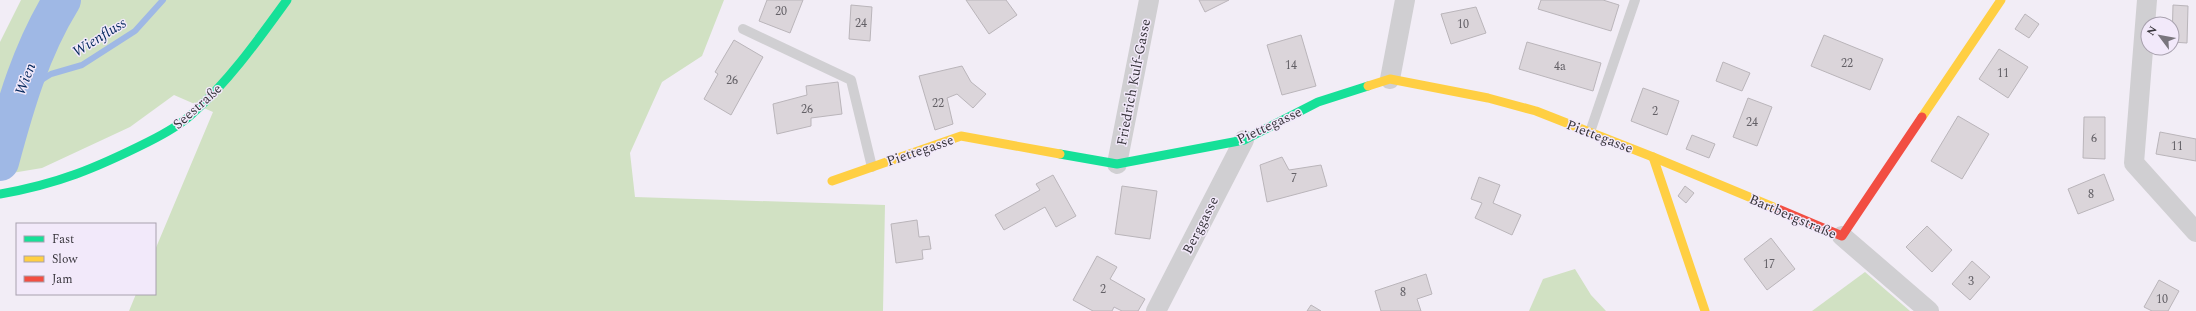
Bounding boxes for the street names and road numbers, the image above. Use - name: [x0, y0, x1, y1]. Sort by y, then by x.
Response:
- street label: Friedrich Kulf-Gasse: [1111, 17, 1156, 147]
- street label: Seestraße: [168, 78, 227, 134]
- street label: Piettegasse: [1233, 101, 1306, 150]
- street label: Piettegasse: [1563, 114, 1636, 159]
- street label: Piettegasse: [884, 129, 957, 172]
- street label: Bartbergstraße: [1746, 189, 1840, 244]
- street label: Berggasse: [1177, 193, 1224, 258]

